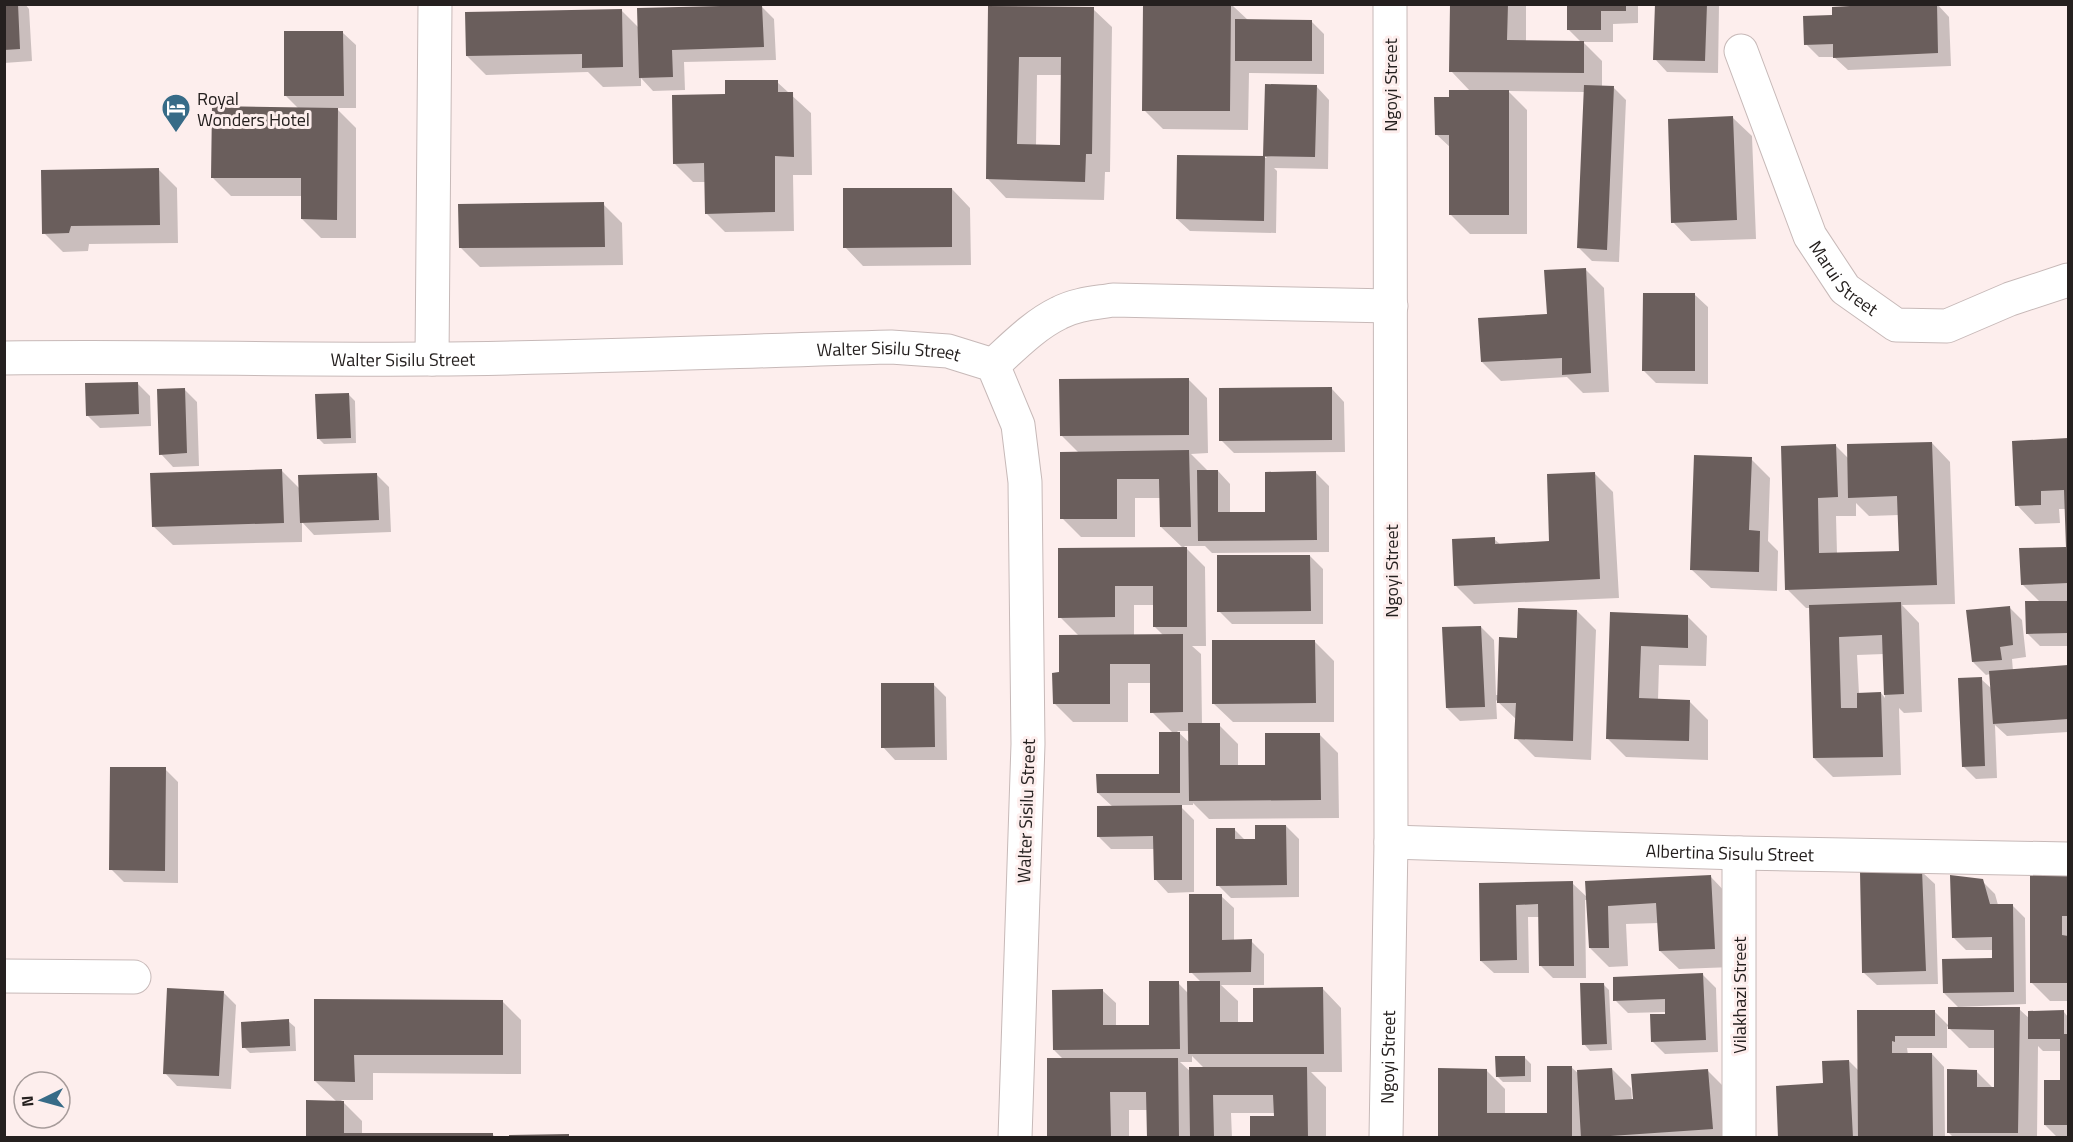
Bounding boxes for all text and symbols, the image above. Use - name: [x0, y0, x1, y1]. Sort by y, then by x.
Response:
- street label: Ngoyi Street: [1377, 38, 1404, 132]
- place label: Royal Wonders Hotel: [197, 85, 310, 133]
- hotel icon: Royal Wonders Hotel: [160, 92, 192, 134]
- street label: Marui Street: [1803, 235, 1885, 322]
- street label: Walter Sisilu Street: [816, 333, 965, 368]
- street label: Walter Sisilu Street: [331, 345, 476, 373]
- street label: Ngoyi Street: [1378, 524, 1405, 618]
- street label: Walter Sisilu Street: [1010, 738, 1042, 884]
- street label: Albertina Sisulu Street: [1645, 837, 1815, 868]
- street label: Vilakhazi Street: [1726, 936, 1753, 1054]
- street label: Ngoyi Street: [1373, 1009, 1402, 1104]
- north arrow: [12, 1070, 72, 1130]
- text: N: [15, 1095, 39, 1108]

